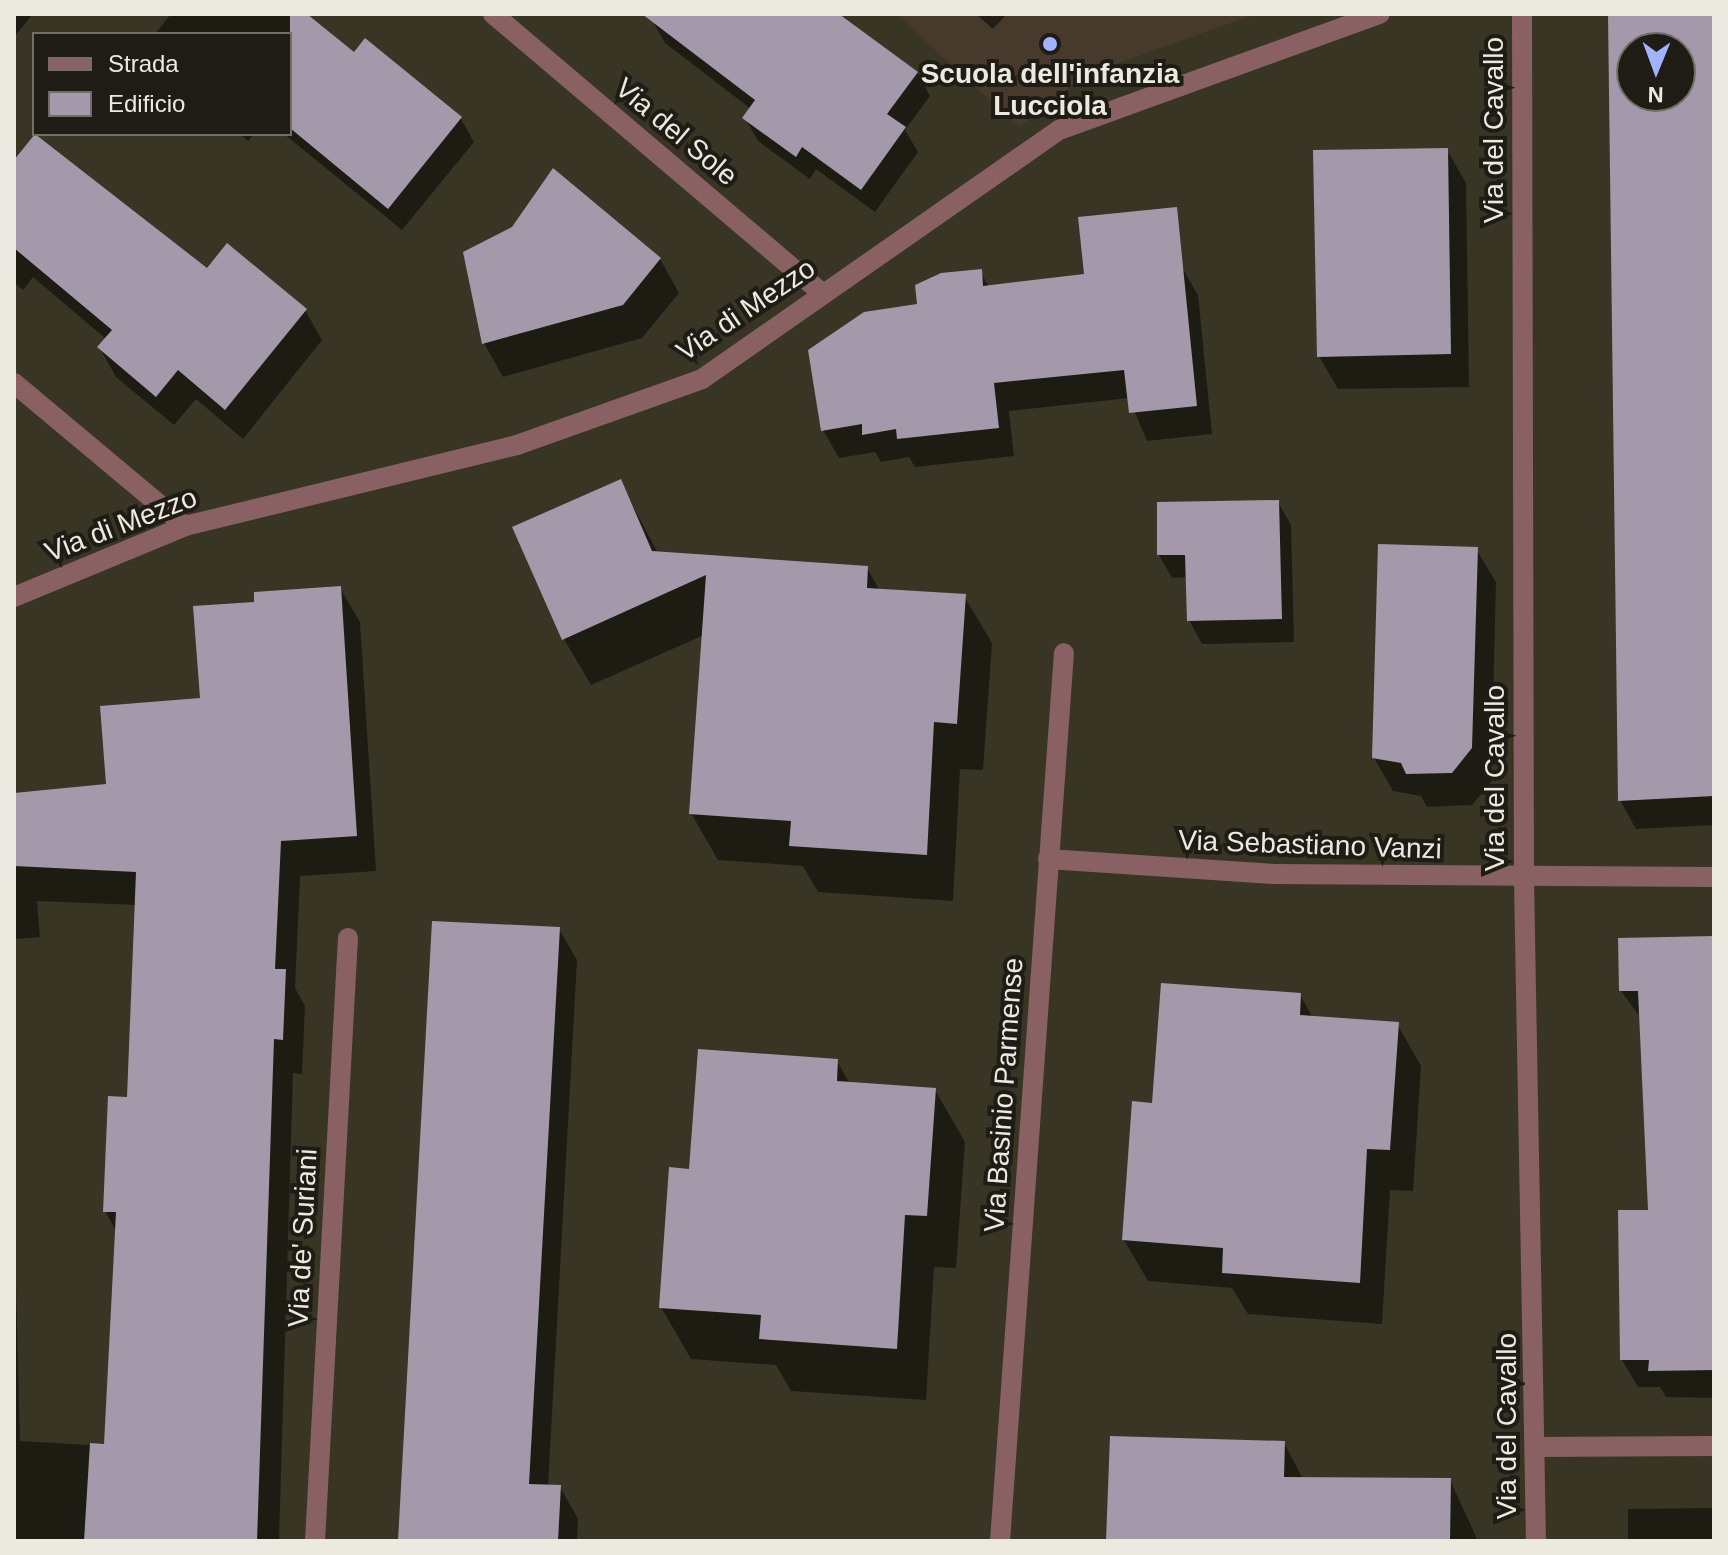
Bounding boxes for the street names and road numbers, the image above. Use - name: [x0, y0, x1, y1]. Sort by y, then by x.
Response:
- street label: Via del Cavallo: [1477, 37, 1511, 223]
- street label: Via del Sole: [608, 71, 744, 193]
- street label: Via di Mezzo: [670, 251, 822, 369]
- street label: Via di Mezzo: [40, 481, 202, 569]
- street label: Via del Cavallo: [1478, 685, 1512, 871]
- street label: Via Sebastiano Vanzi: [1178, 824, 1442, 866]
- street label: Via Basinio Parmense: [978, 957, 1030, 1233]
- street label: Via de' Suriani: [282, 1148, 324, 1328]
- street label: Via del Cavallo: [1490, 1333, 1524, 1519]

